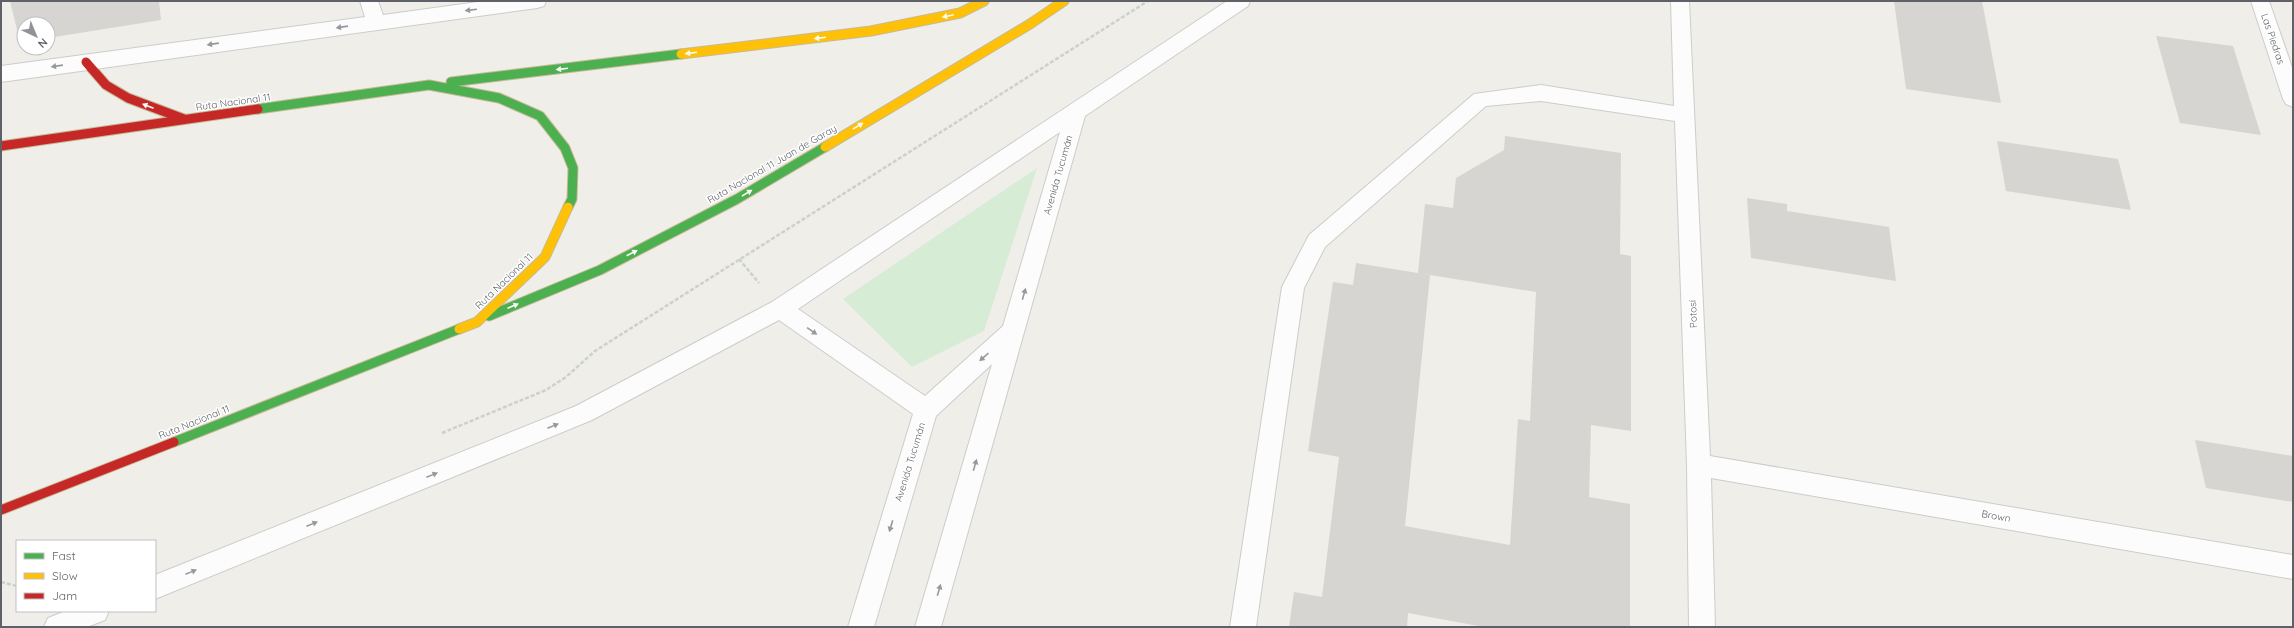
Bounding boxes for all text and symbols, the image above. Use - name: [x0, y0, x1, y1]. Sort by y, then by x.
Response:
- one-way arrow: [465, 7, 477, 13]
- street label: Las Piedras: [2258, 12, 2288, 67]
- one-way arrow: [942, 13, 954, 19]
- north arrow: [16, 16, 56, 56]
- one-way arrow: [336, 24, 348, 30]
- one-way arrow: [814, 34, 826, 41]
- text: N: [35, 35, 51, 51]
- one-way arrow: [207, 41, 219, 48]
- one-way arrow: [685, 50, 697, 56]
- one-way arrow: [51, 63, 63, 69]
- one-way arrow: [556, 65, 568, 72]
- street label: Ruta Nacional 11: [195, 90, 271, 114]
- one-way arrow: [142, 102, 154, 108]
- street label: Ruta Nacional 11 Juan de Garay: [705, 122, 839, 206]
- one-way arrow: [852, 123, 864, 130]
- street label: Avenida Tucumán: [1040, 134, 1076, 216]
- one-way arrow: [741, 190, 753, 197]
- street label: Ruta Nacional 11: [472, 250, 536, 312]
- one-way arrow: [626, 250, 637, 257]
- one-way arrow: [1021, 287, 1027, 299]
- street label: Potosí: [1686, 299, 1700, 328]
- one-way arrow: [507, 303, 519, 310]
- one-way arrow: [807, 327, 817, 335]
- one-way arrow: [979, 352, 989, 362]
- street label: Ruta Nacional 11: [157, 402, 231, 442]
- street label: Avenida Tucumán: [892, 421, 928, 503]
- one-way arrow: [547, 423, 558, 429]
- one-way arrow: [972, 458, 978, 470]
- one-way arrow: [427, 471, 439, 477]
- street label: Brown: [1980, 507, 2012, 525]
- one-way arrow: [306, 520, 318, 526]
- one-way arrow: [888, 520, 894, 532]
- legend: [16, 540, 156, 612]
- text: Fast: [52, 548, 76, 563]
- text: Slow: [52, 568, 78, 583]
- one-way arrow: [186, 569, 198, 575]
- one-way arrow: [936, 583, 942, 595]
- text: Jam: [52, 588, 77, 603]

